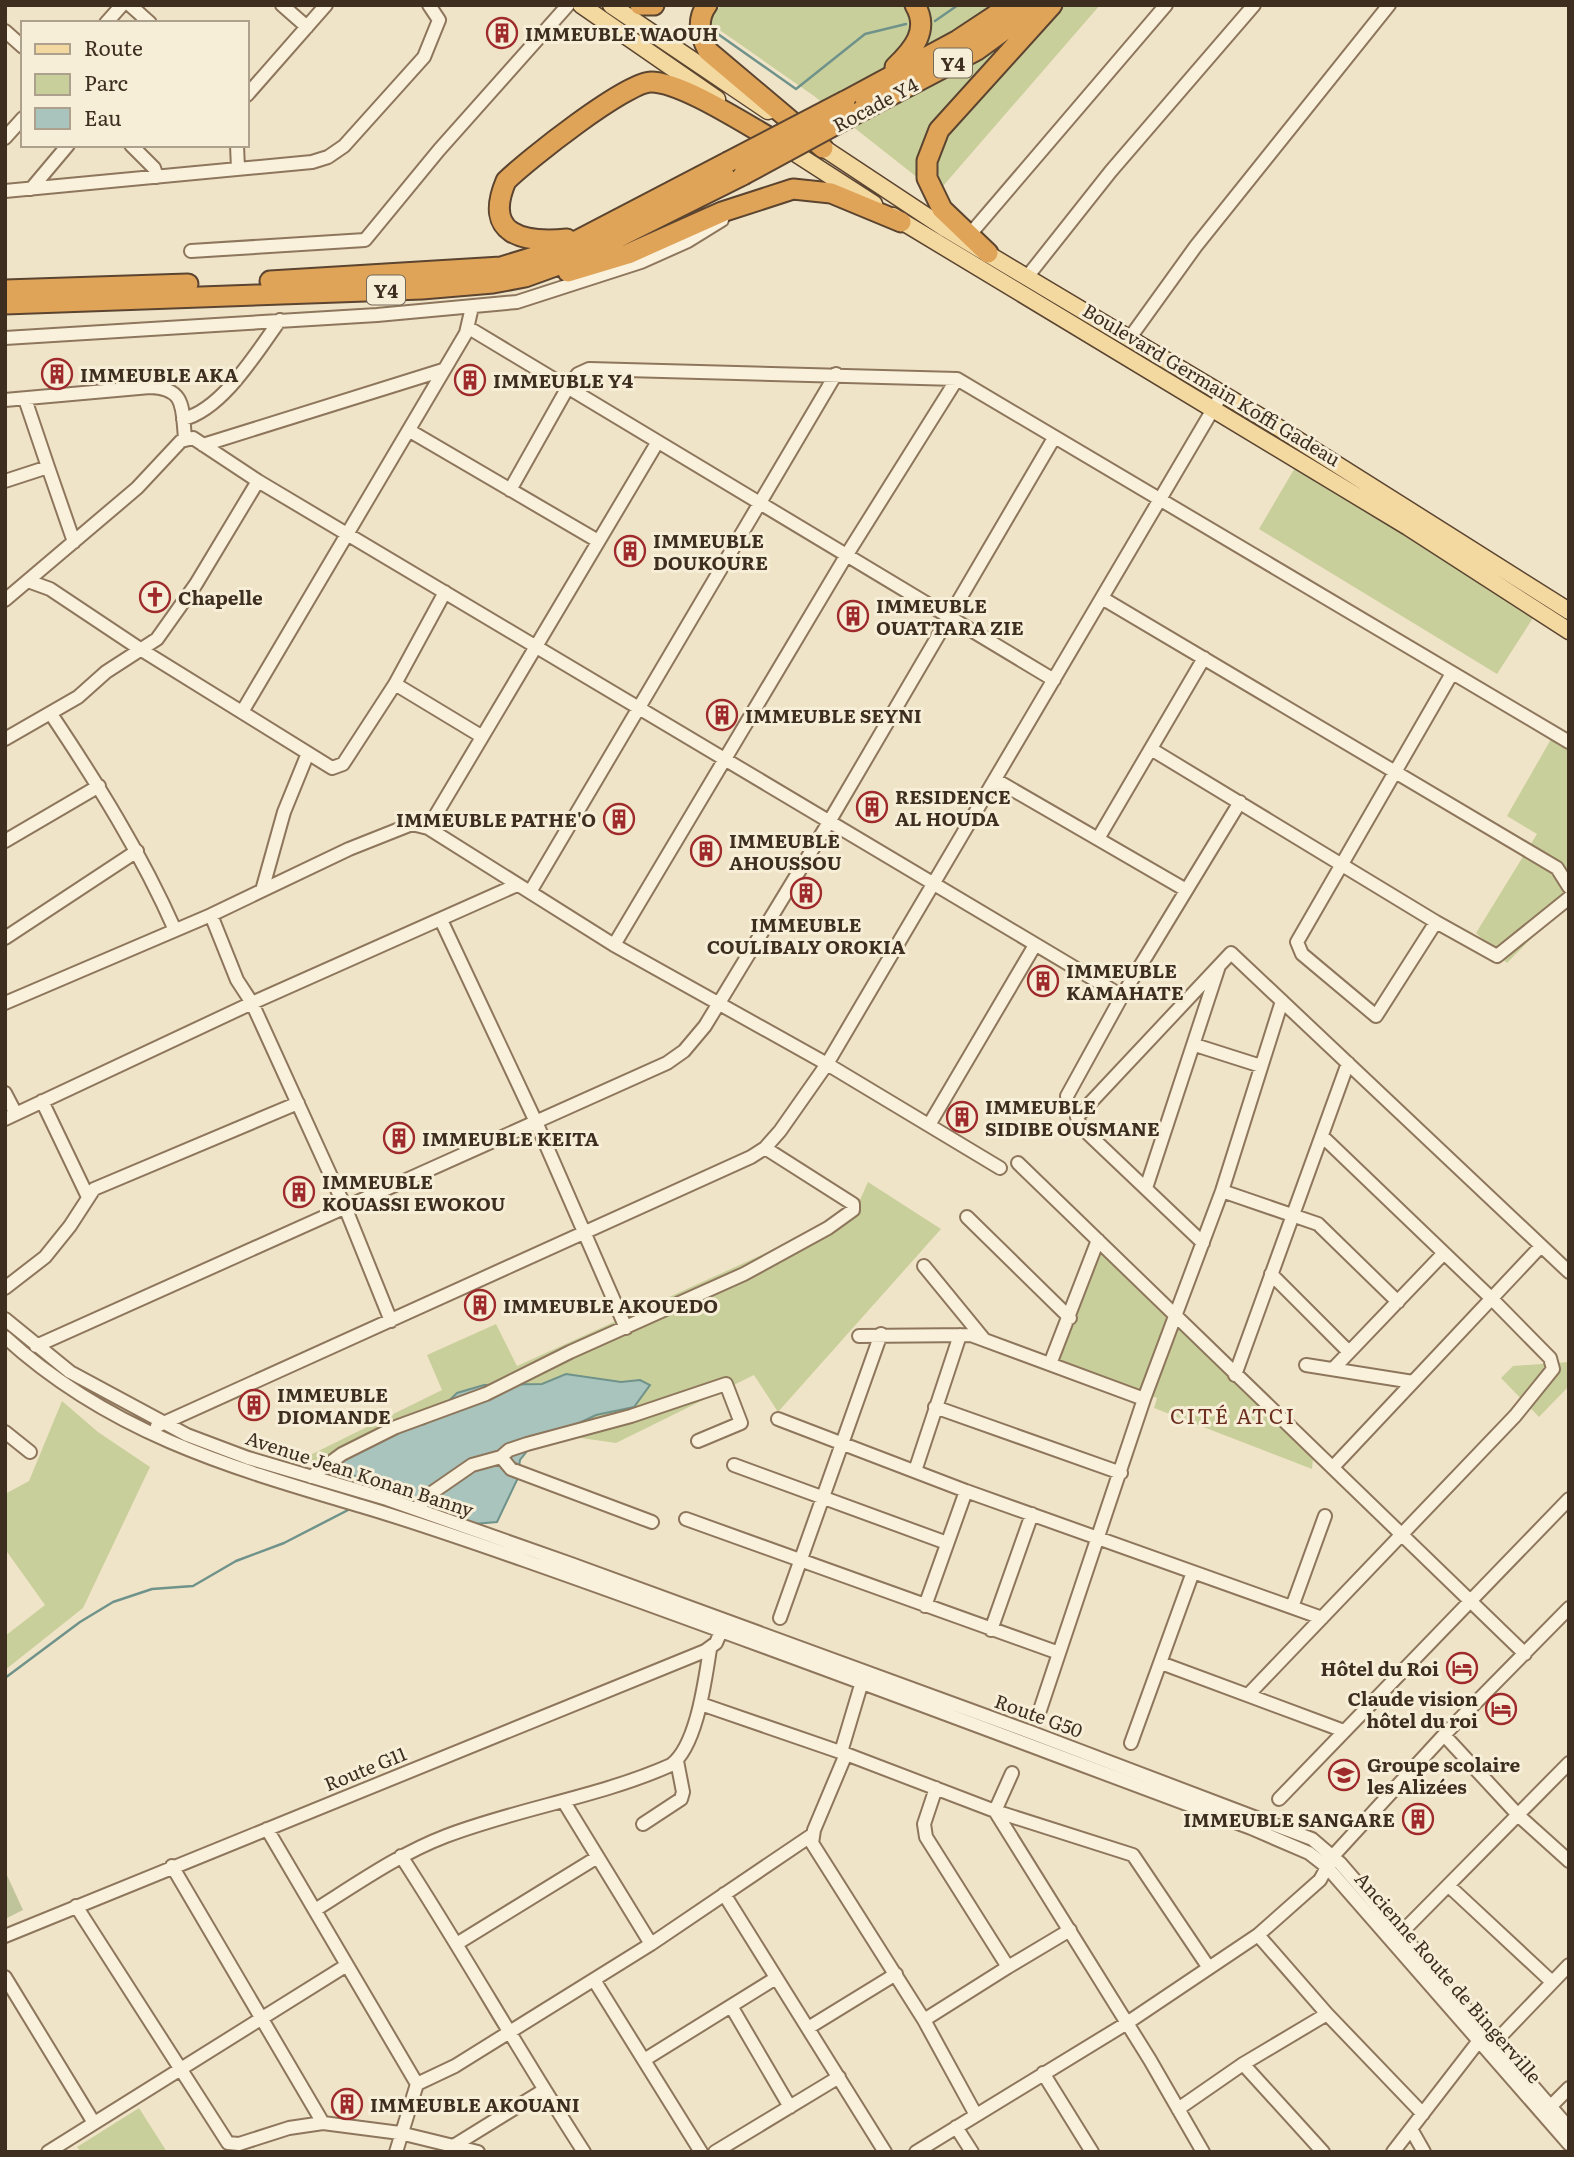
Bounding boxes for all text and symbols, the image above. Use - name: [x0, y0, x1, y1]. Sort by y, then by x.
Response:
- building icon: IMMEUBLE WAOUH: [485, 16, 519, 50]
- place label: IMMEUBLE WAOUH: [525, 19, 718, 47]
- legend: [21, 21, 248, 147]
- text: Route: [84, 31, 143, 62]
- road number: Y4: [934, 48, 972, 78]
- text: Parc: [84, 66, 128, 97]
- street label: Rocade Y4: [827, 70, 923, 138]
- text: Eau: [84, 101, 122, 132]
- road number: Y4: [367, 276, 405, 304]
- street label: Boulevard Germain Koffi Gadeau: [1078, 296, 1346, 472]
- building icon: IMMEUBLE AKA: [40, 357, 74, 391]
- place label: IMMEUBLE AKA: [80, 360, 239, 388]
- building icon: IMMEUBLE Y4: [453, 363, 487, 397]
- place label: IMMEUBLE Y4: [493, 366, 634, 394]
- place label: IMMEUBLE DOUKOURE: [653, 526, 768, 576]
- building icon: IMMEUBLE DOUKOURE: [613, 534, 647, 568]
- church icon: Chapelle: [138, 580, 172, 614]
- place label: Chapelle: [178, 583, 263, 611]
- place label: IMMEUBLE OUATTARA ZIE: [876, 591, 1024, 641]
- building icon: IMMEUBLE OUATTARA ZIE: [836, 599, 870, 633]
- building icon: IMMEUBLE SEYNI: [705, 698, 739, 732]
- place label: IMMEUBLE SEYNI: [745, 701, 922, 729]
- place label: RESIDENCE AL HOUDA: [895, 782, 1011, 832]
- building icon: RESIDENCE AL HOUDA: [855, 790, 889, 824]
- building icon: IMMEUBLE PATHE'O: [602, 802, 636, 836]
- place label: IMMEUBLE PATHE'O: [396, 805, 596, 833]
- place label: IMMEUBLE AHOUSSOU: [729, 826, 842, 876]
- building icon: IMMEUBLE AHOUSSOU: [689, 834, 723, 868]
- building icon: IMMEUBLE COULIBALY OROKIA: [789, 876, 823, 910]
- place label: IMMEUBLE COULIBALY OROKIA: [707, 910, 906, 960]
- place label: IMMEUBLE KAMAHATE: [1066, 956, 1184, 1006]
- building icon: IMMEUBLE KAMAHATE: [1026, 964, 1060, 998]
- place label: IMMEUBLE SIDIBE OUSMANE: [985, 1092, 1160, 1142]
- building icon: IMMEUBLE SIDIBE OUSMANE: [945, 1100, 979, 1134]
- building icon: IMMEUBLE KEITA: [382, 1121, 416, 1155]
- place label: IMMEUBLE KEITA: [422, 1124, 599, 1152]
- place label: IMMEUBLE KOUASSI EWOKOU: [322, 1167, 506, 1217]
- building icon: IMMEUBLE KOUASSI EWOKOU: [282, 1175, 316, 1209]
- building icon: IMMEUBLE AKOUEDO: [463, 1288, 497, 1322]
- place label: IMMEUBLE AKOUEDO: [503, 1291, 718, 1319]
- place label: IMMEUBLE DIOMANDE: [277, 1380, 391, 1430]
- building icon: IMMEUBLE DIOMANDE: [237, 1388, 271, 1422]
- district label: CITÉ ATCI: [1170, 1399, 1296, 1430]
- street label: Avenue Jean Konan Banny: [243, 1423, 478, 1523]
- hotel icon: Hôtel du Roi: [1445, 1651, 1479, 1685]
- place label: Hôtel du Roi: [1321, 1654, 1439, 1682]
- place label: Claude vision hôtel du roi: [1347, 1684, 1478, 1734]
- street label: Route G50: [991, 1686, 1087, 1744]
- hotel icon: Claude vision hôtel du roi: [1484, 1692, 1518, 1726]
- street label: Route G11: [320, 1739, 411, 1797]
- place label: Groupe scolaire les Alizées: [1367, 1750, 1521, 1800]
- school or university icon: Groupe scolaire les Alizées: [1327, 1758, 1361, 1792]
- building icon: IMMEUBLE SANGARE: [1401, 1802, 1435, 1836]
- place label: IMMEUBLE SANGARE: [1183, 1805, 1395, 1833]
- street label: Ancienne Route de Bingerville: [1349, 1865, 1549, 2089]
- building icon: IMMEUBLE AKOUANI: [330, 2087, 364, 2121]
- place label: IMMEUBLE AKOUANI: [370, 2090, 580, 2118]

